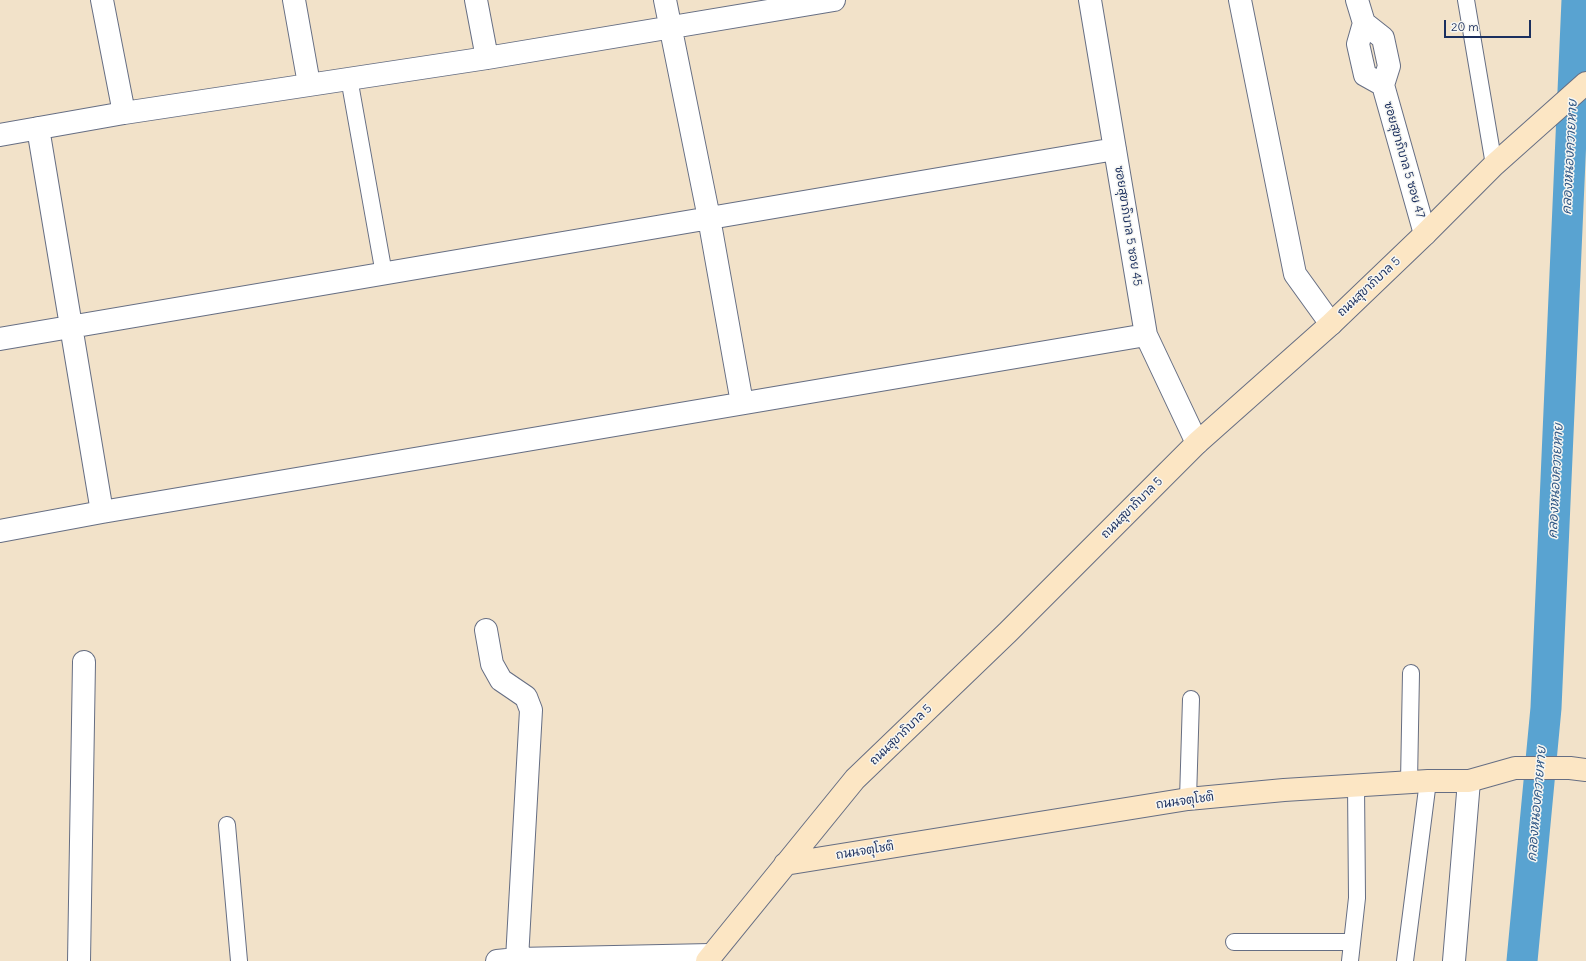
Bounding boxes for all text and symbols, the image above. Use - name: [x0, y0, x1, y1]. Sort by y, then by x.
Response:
- scale bar: [1446, 12, 1533, 38]
- text: 20 m: [1451, 19, 1479, 34]
- water label: คลองหนองควายหาย: [1559, 99, 1581, 215]
- street label: ซอยสุขาภิบาล 5 ซอย 47: [1380, 100, 1428, 220]
- street label: ซอยสุขาภิบาล 5 ซอย 45: [1111, 165, 1145, 287]
- street label: ถนนสุขาภิบาล 5: [1334, 254, 1404, 320]
- water label: คลองหนองควายหาย: [1545, 423, 1567, 539]
- street label: ถนนสุขาภิบาล 5: [1098, 474, 1166, 542]
- street label: ถนนสุขาภิบาล 5: [867, 702, 935, 768]
- water label: คลองหนองควายหาย: [1524, 746, 1550, 862]
- street label: ถนนจตุโชติ: [1155, 790, 1215, 812]
- street label: ถนนจตุโชติ: [835, 839, 895, 863]

